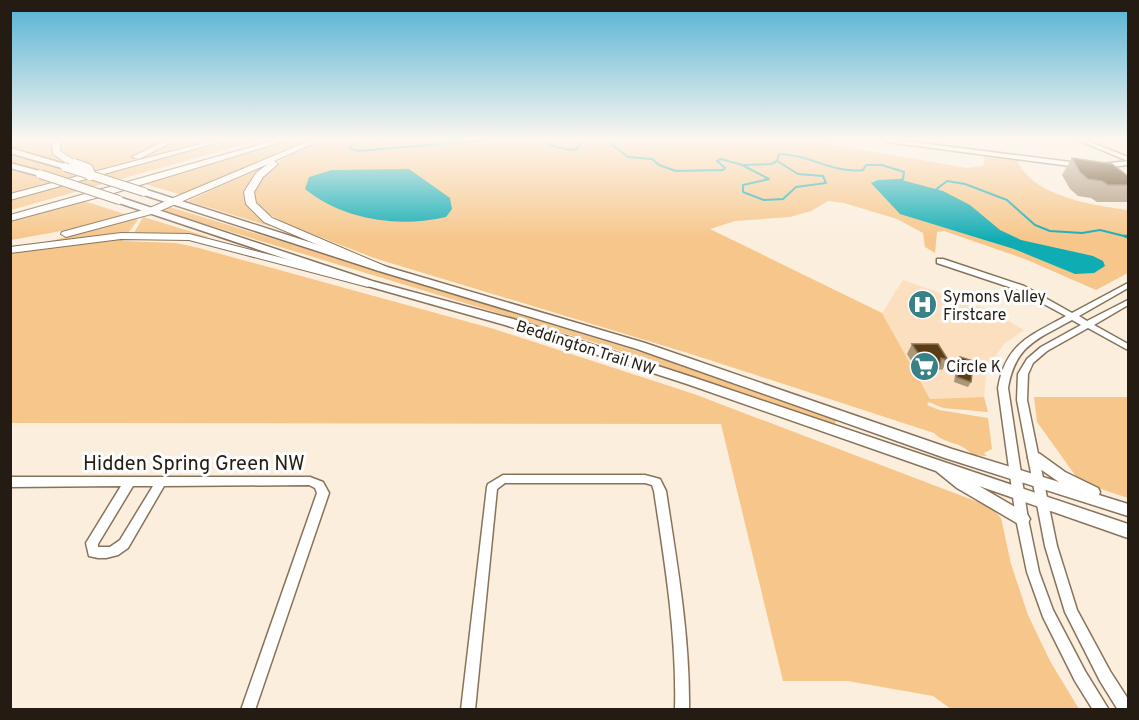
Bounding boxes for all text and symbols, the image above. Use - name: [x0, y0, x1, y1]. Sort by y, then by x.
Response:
- place label: Symons Valley Firstcare: [943, 288, 1046, 326]
- hospital icon: Symons Valley Firstcare: [906, 289, 938, 321]
- street label: Beddington Trail NW: [513, 317, 658, 381]
- supermarket icon: Circle K: [909, 350, 941, 382]
- place label: Circle K: [946, 358, 1001, 378]
- street label: Hidden Spring Green NW: [83, 452, 305, 478]

